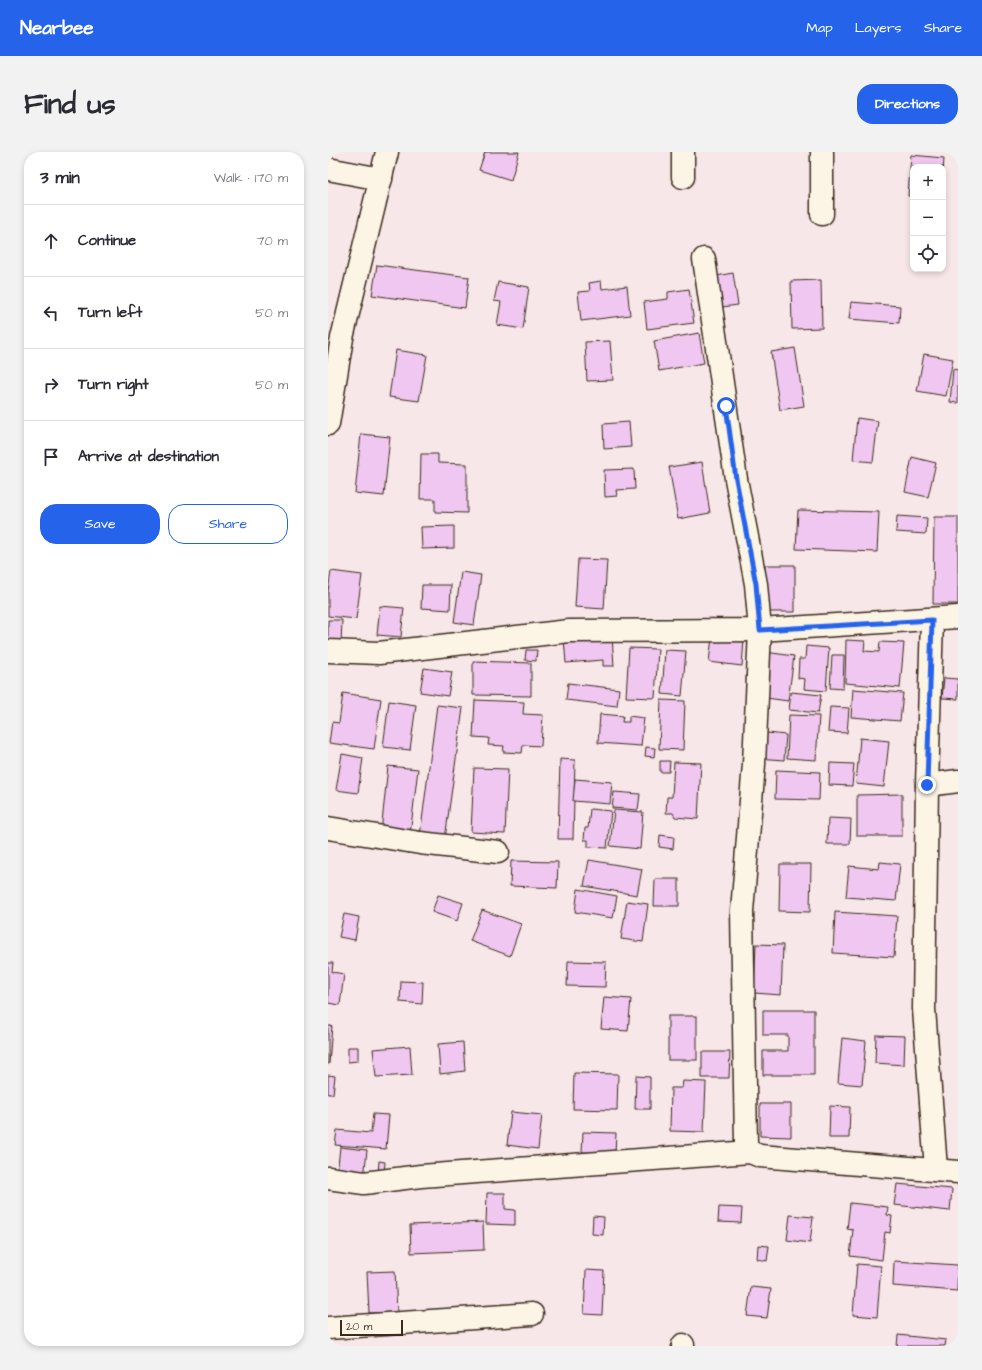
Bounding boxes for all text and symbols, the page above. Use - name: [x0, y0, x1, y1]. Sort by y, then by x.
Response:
- text: Nearbee: [20, 15, 94, 42]
- text: Map: [806, 18, 833, 38]
- text: Layers: [855, 18, 902, 38]
- text: Share: [924, 18, 962, 38]
- button: Directions: [857, 84, 958, 124]
- text: Find us: [24, 85, 115, 124]
- map controls: [910, 164, 946, 272]
- button: +: [910, 164, 946, 200]
- text: 3 min: [40, 166, 80, 190]
- text: Walk · 170 m: [214, 169, 288, 187]
- button: −: [910, 200, 946, 236]
- icon: ahead: [40, 230, 62, 252]
- text: Continue: [78, 230, 136, 251]
- text: 70 m: [256, 232, 288, 250]
- button: locate: [910, 236, 946, 272]
- icon: left: [40, 302, 62, 324]
- text: Turn left: [78, 302, 142, 323]
- text: 50 m: [255, 304, 288, 322]
- icon: right: [40, 374, 62, 396]
- text: Turn right: [78, 374, 149, 395]
- text: 50 m: [255, 376, 288, 394]
- route start: [717, 397, 735, 415]
- icon: arrive: [40, 446, 62, 468]
- text: Arrive at destination: [78, 446, 219, 467]
- button: Save: [40, 504, 160, 544]
- button: Share: [168, 504, 288, 544]
- route end: [918, 776, 936, 794]
- scale bar: [340, 1318, 403, 1337]
- text: 20 m: [346, 1319, 372, 1334]

